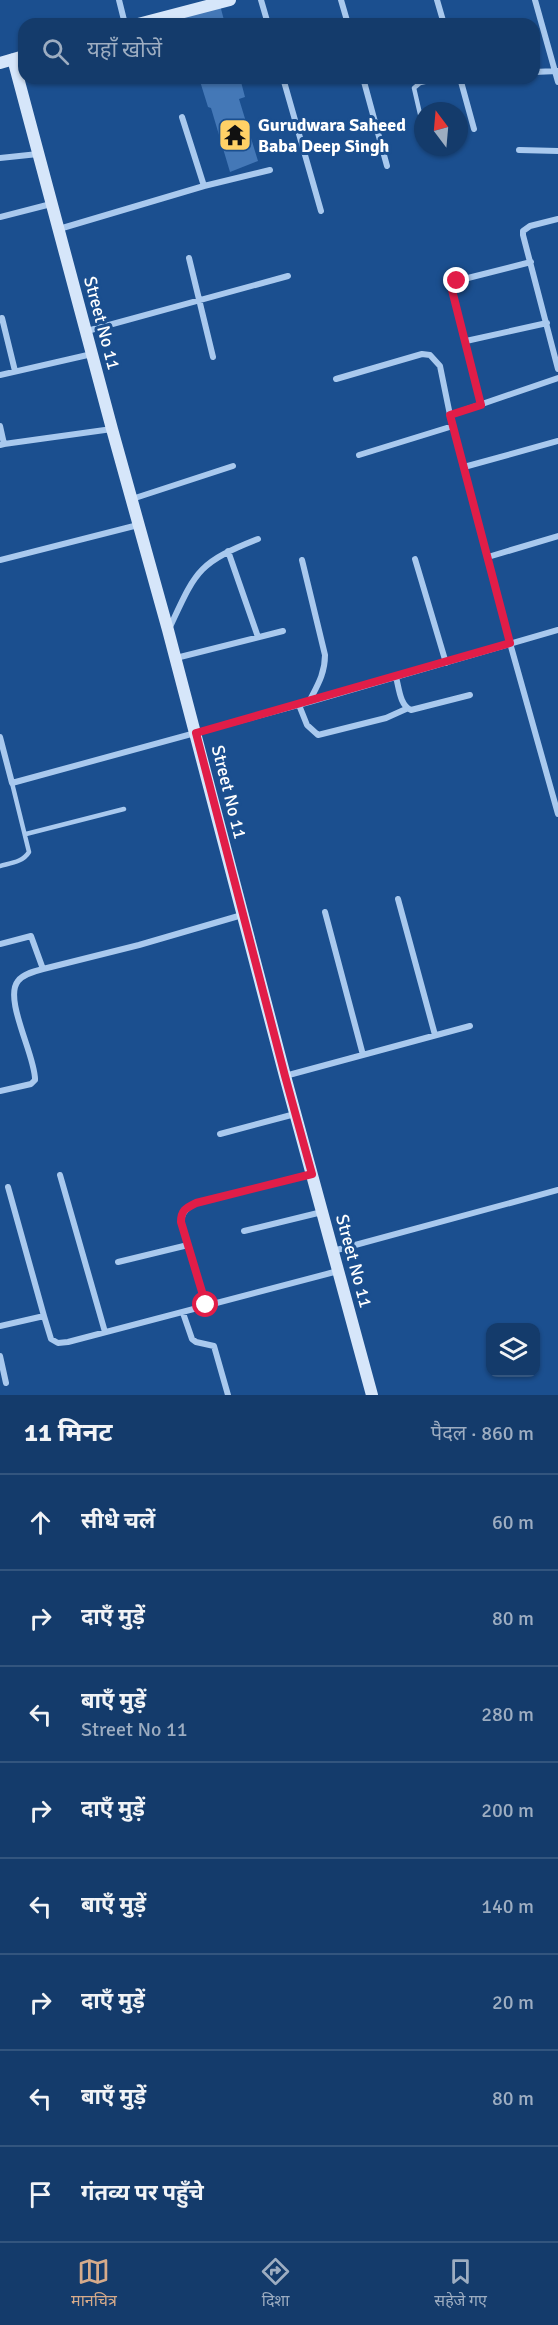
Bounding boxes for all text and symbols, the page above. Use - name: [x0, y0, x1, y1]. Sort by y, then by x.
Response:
- search box: [18, 18, 540, 84]
- icon: search: [39, 35, 72, 68]
- text: यहाँ खोजें: [87, 36, 162, 63]
- north arrow: [414, 102, 468, 156]
- place label: Gurudwara Saheed Baba Deep Singh: [258, 114, 406, 157]
- temple icon: Gurudwara Saheed Baba Deep Singh: [217, 117, 253, 153]
- route end: [443, 267, 469, 293]
- street label: Street No 11: [79, 274, 125, 372]
- street label: Street No 11: [207, 743, 251, 841]
- street label: Street No 11: [331, 1212, 377, 1310]
- route start: [192, 1291, 218, 1317]
- map controls: [486, 1323, 540, 1377]
- button: layers: [486, 1323, 540, 1377]
- text: 11 मिनट: [24, 1417, 112, 1449]
- text: पैदल · 860 m: [431, 1421, 534, 1446]
- icon: ahead: [24, 1506, 57, 1539]
- text: सीधे चलें: [81, 1507, 155, 1534]
- text: 60 m: [492, 1510, 534, 1535]
- icon: right: [24, 1602, 57, 1635]
- text: दाएँ मुड़ें: [81, 1603, 145, 1630]
- text: 80 m: [492, 1606, 534, 1631]
- text: बाएँ मुड़ें: [81, 1687, 146, 1714]
- icon: left: [24, 1698, 57, 1731]
- text: 280 m: [481, 1702, 534, 1727]
- text: Street No 11: [81, 1717, 188, 1742]
- icon: right: [24, 1794, 57, 1827]
- text: दाएँ मुड़ें: [81, 1795, 145, 1822]
- text: 200 m: [481, 1798, 534, 1823]
- icon: left: [24, 1890, 57, 1923]
- text: बाएँ मुड़ें: [81, 1891, 146, 1918]
- text: 140 m: [481, 1894, 534, 1919]
- icon: right: [24, 1986, 57, 2019]
- text: दाएँ मुड़ें: [81, 1987, 145, 2014]
- text: 20 m: [492, 1990, 534, 2015]
- icon: left: [24, 2082, 57, 2115]
- text: बाएँ मुड़ें: [81, 2083, 146, 2110]
- text: 80 m: [492, 2086, 534, 2111]
- icon: arrive: [24, 2178, 57, 2211]
- text: गंतव्य पर पहुँचे: [81, 2179, 204, 2206]
- tab: मानचित्र: [71, 2255, 117, 2313]
- tab: दिशा: [259, 2255, 292, 2313]
- tab: सहेजे गए: [434, 2255, 487, 2313]

